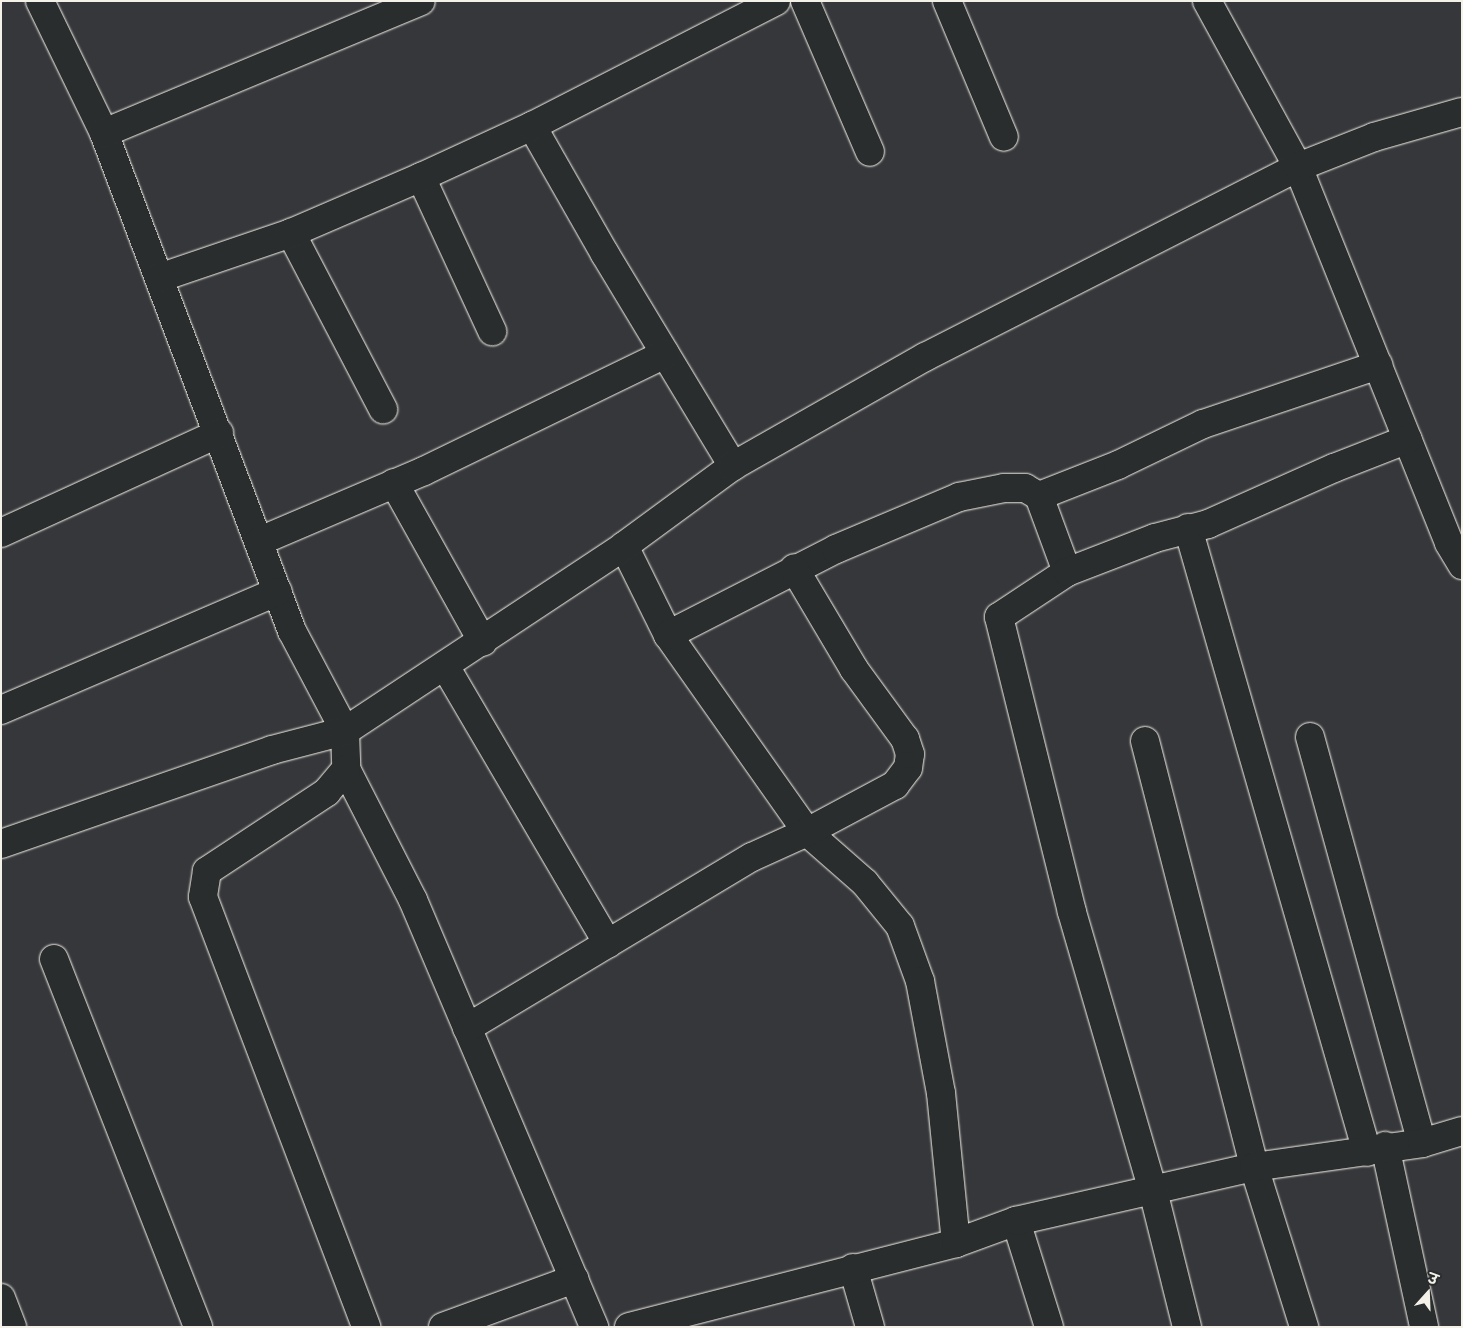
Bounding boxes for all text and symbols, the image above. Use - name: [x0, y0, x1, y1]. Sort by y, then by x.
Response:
- north arrow: [1403, 1268, 1453, 1318]
- text: उ: [1426, 1269, 1441, 1289]

